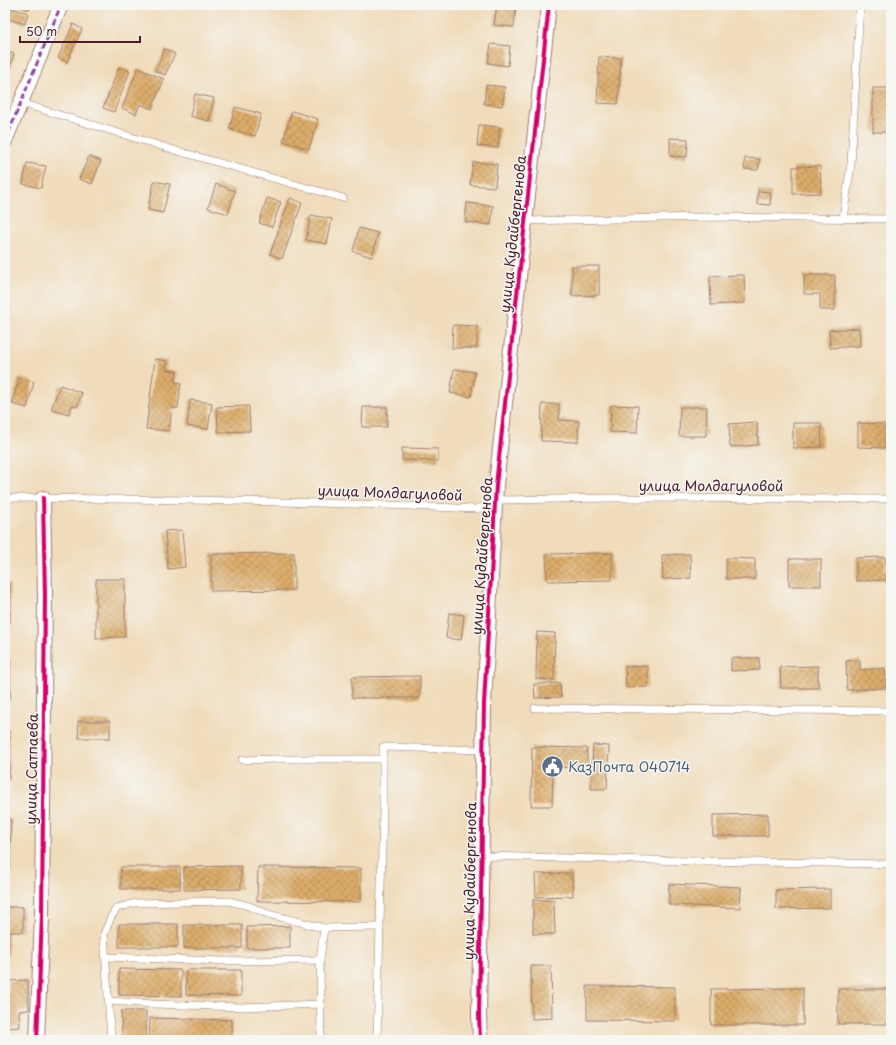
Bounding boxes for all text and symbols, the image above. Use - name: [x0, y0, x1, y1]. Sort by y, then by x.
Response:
- scale bar: [20, 18, 140, 44]
- text: 50 m: [26, 22, 57, 40]
- street label: улица Кудайбергенова: [494, 154, 531, 314]
- street label: улица Молдагуловой: [639, 475, 783, 496]
- street label: улица Кудайбергенова: [466, 476, 498, 636]
- street label: улица Молдагуловой: [317, 479, 463, 506]
- street label: улица Сатпаева: [20, 713, 43, 825]
- public building icon: КазПочта 040714: [540, 754, 566, 780]
- place label: КазПочта 040714: [568, 756, 690, 777]
- street label: улица Кудайбергенова: [458, 801, 481, 960]

